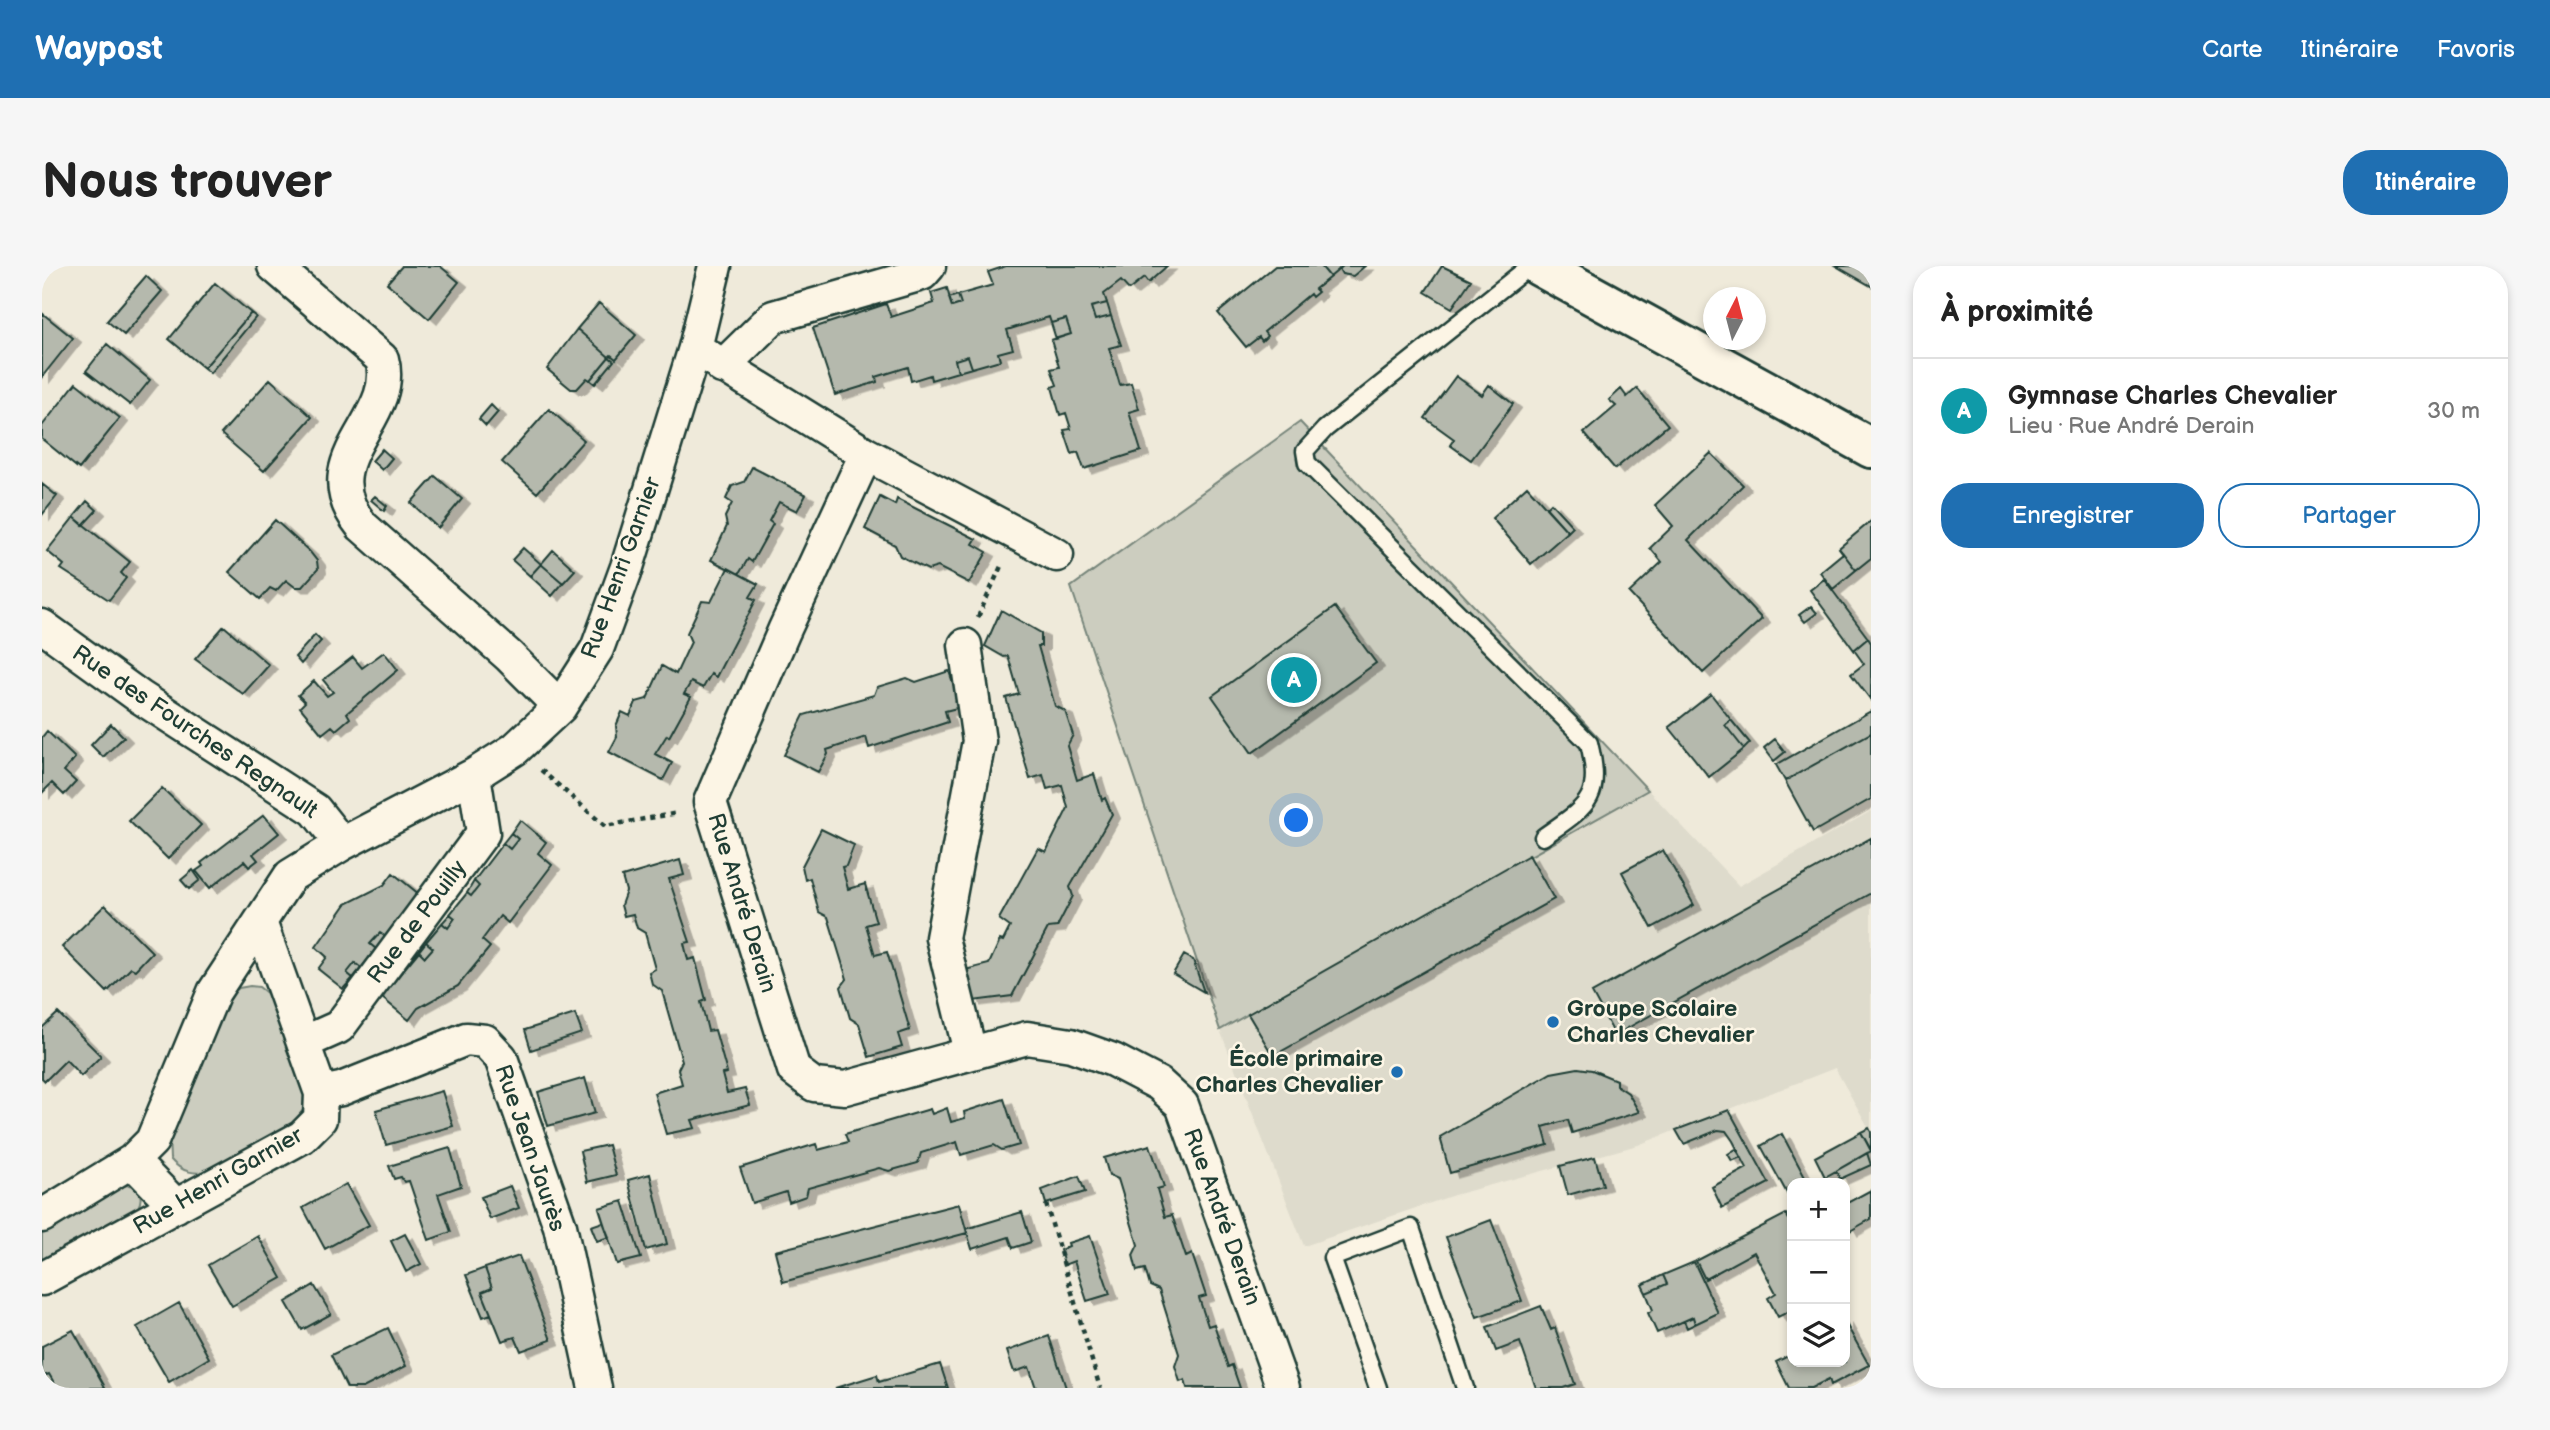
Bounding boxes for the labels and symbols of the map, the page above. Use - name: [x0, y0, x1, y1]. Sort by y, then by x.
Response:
- north arrow: [1703, 287, 1766, 350]
- street label: Rue Henri Garnier: [575, 473, 667, 663]
- street label: Rue des Fourches Regnault: [67, 639, 323, 825]
- pin: A: [1271, 654, 1317, 706]
- your location: [1279, 803, 1313, 837]
- street label: Rue André Derain: [701, 810, 783, 996]
- street label: Rue de Pouilly: [362, 854, 473, 989]
- place label: Groupe Scolaire Charles Chevalier: [1567, 995, 1755, 1049]
- marker: Groupe Scolaire Charles Chevalier: [1545, 1014, 1561, 1030]
- place label: École primaire Charles Chevalier: [1196, 1044, 1384, 1099]
- street label: Rue Jean Jaurès: [488, 1061, 572, 1235]
- marker: École primaire Charles Chevalier: [1389, 1064, 1405, 1080]
- street label: Rue Henri Garnier: [128, 1121, 308, 1241]
- street label: Rue André Derain: [1177, 1125, 1267, 1309]

